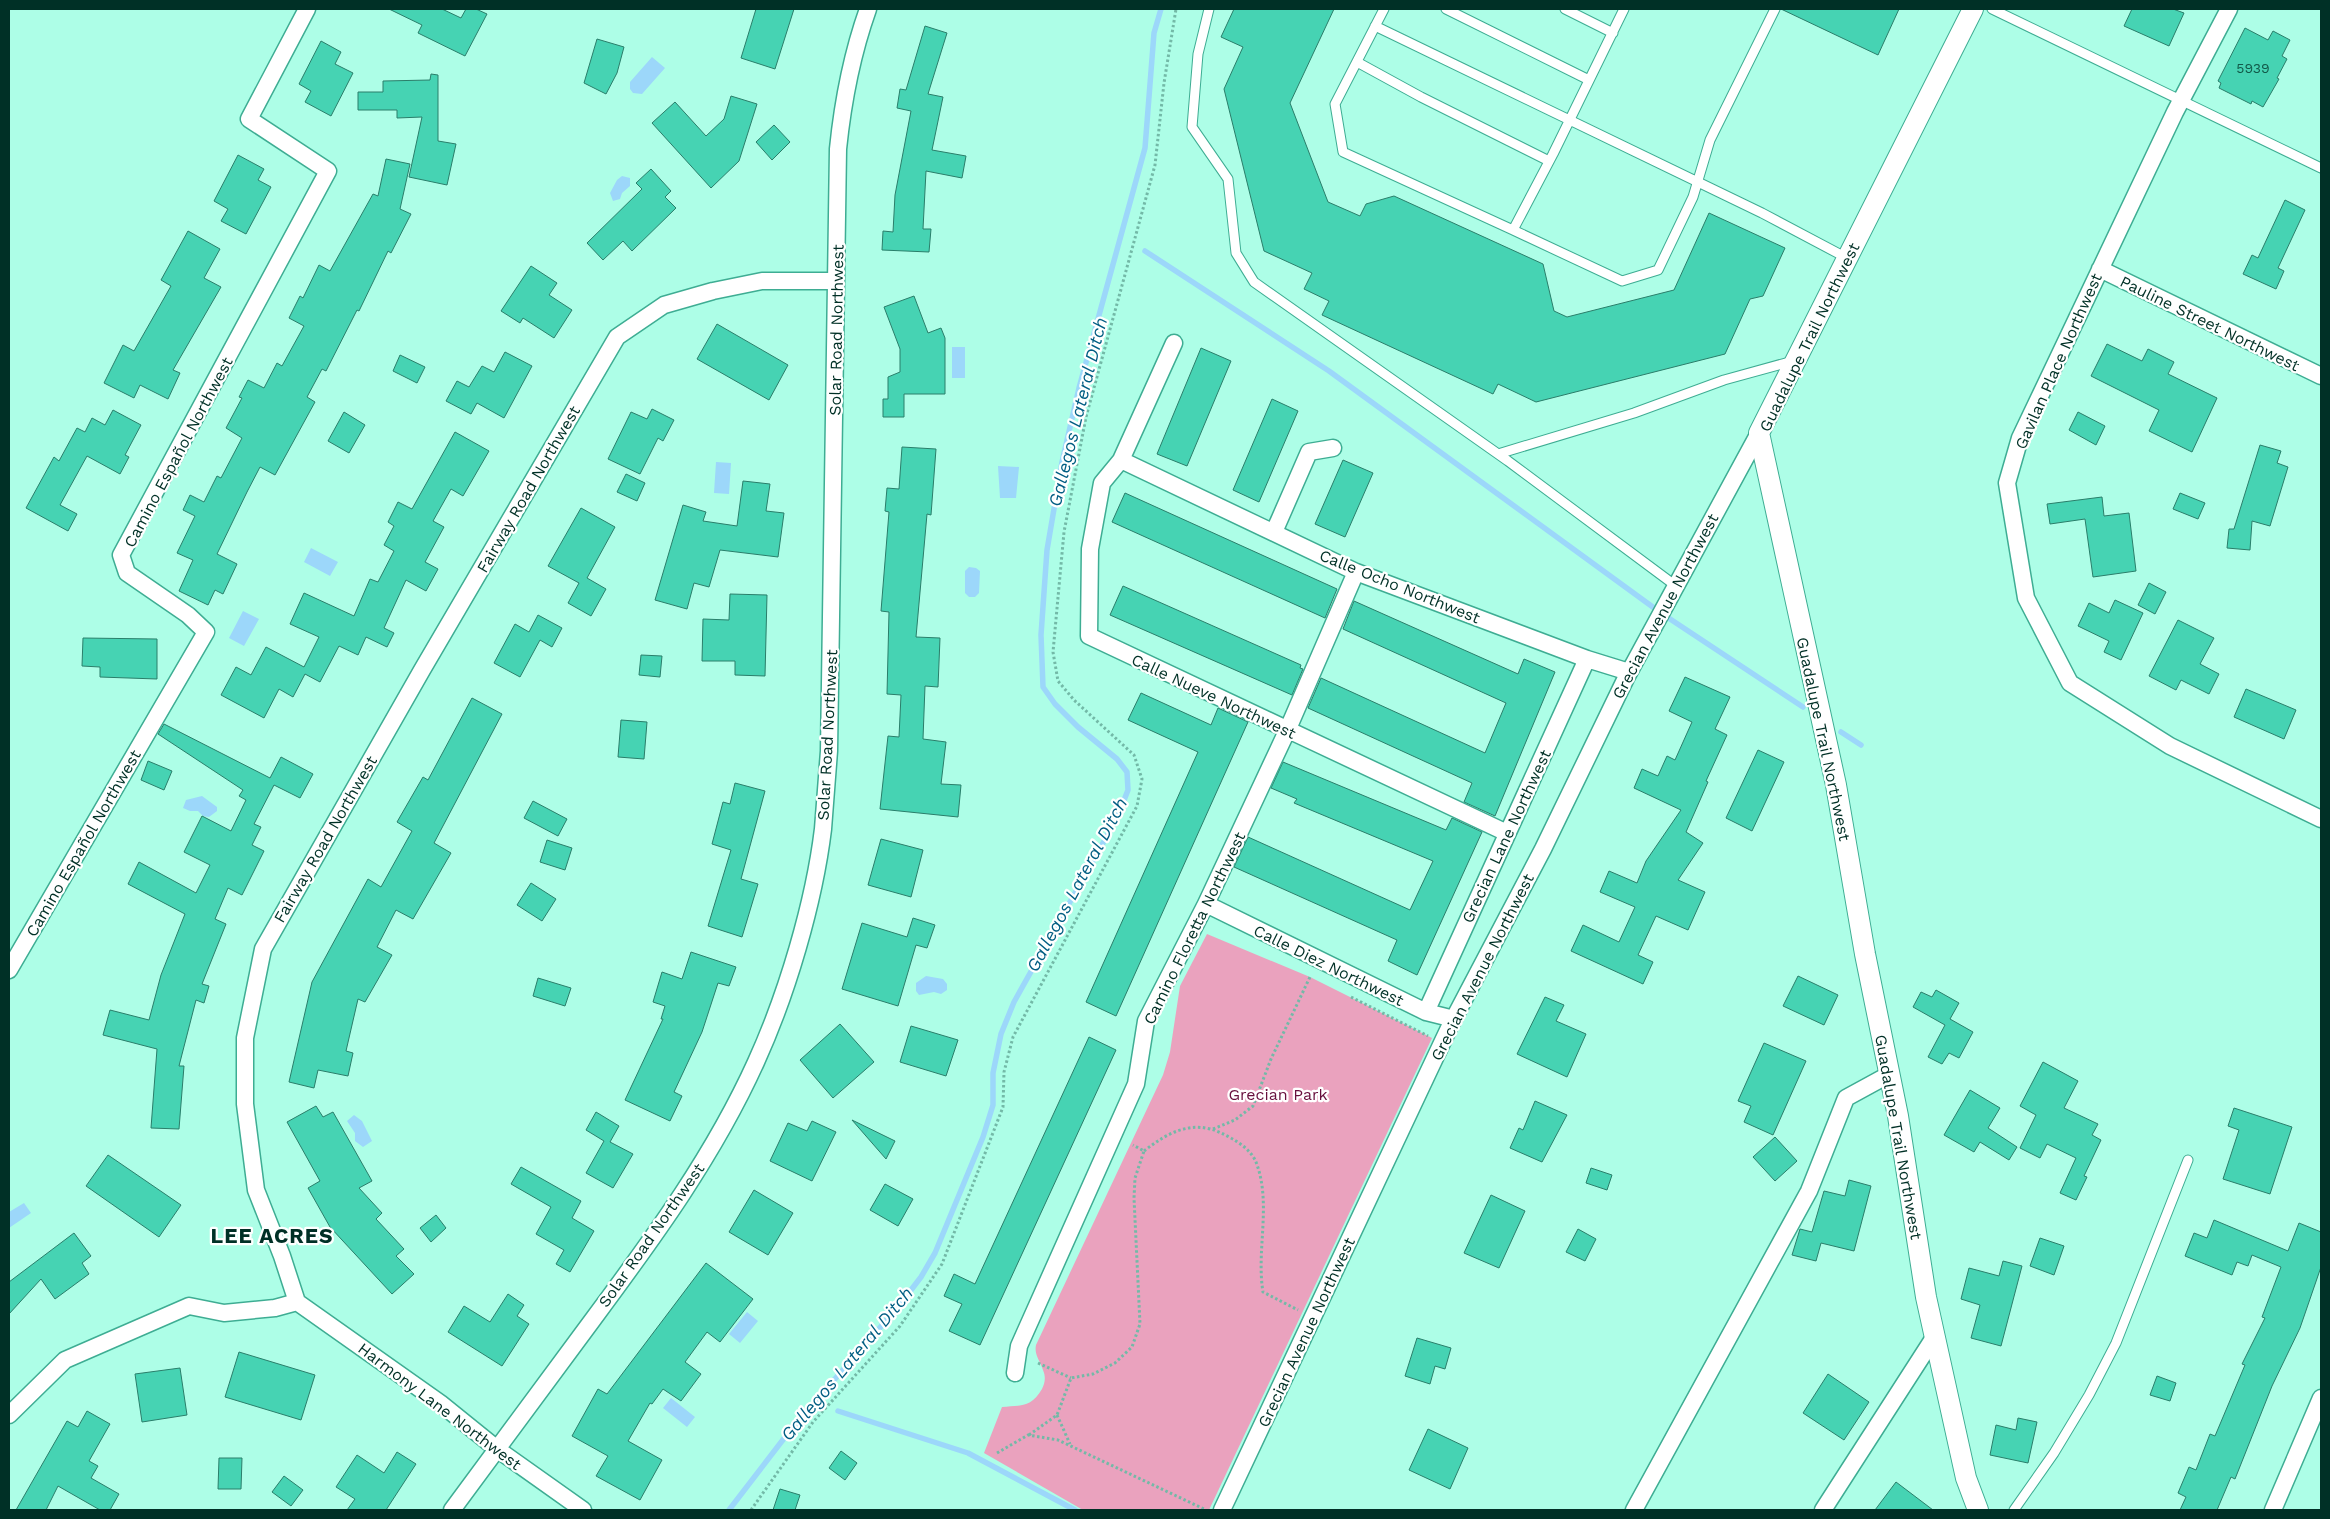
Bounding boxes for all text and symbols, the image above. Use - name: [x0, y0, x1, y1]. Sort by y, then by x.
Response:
- house number: 5939: [2236, 60, 2270, 76]
- street label: Guadalupe Trail Northwest: [1755, 239, 1864, 435]
- street label: Solar Road Northwest: [826, 244, 847, 416]
- street label: Gavilan Place Northwest: [2011, 270, 2106, 452]
- street label: Pauline Street Northwest: [2117, 272, 2303, 375]
- water label: Gallegos Lateral Ditch: [1044, 315, 1111, 509]
- street label: Camino Español Northwest: [120, 354, 237, 551]
- street label: Fairway Road Northwest: [473, 402, 584, 576]
- street label: Grecian Avenue Northwest: [1608, 510, 1723, 702]
- street label: Calle Ocho Northwest: [1317, 546, 1483, 628]
- street label: Guadalupe Trail Northwest: [1793, 635, 1854, 843]
- street label: Solar Road Northwest: [814, 649, 841, 821]
- street label: Calle Nueve Northwest: [1129, 650, 1299, 743]
- street label: Camino Español Northwest: [22, 746, 145, 940]
- street label: Grecian Lane Northwest: [1458, 746, 1555, 926]
- street label: Fairway Road Northwest: [270, 752, 381, 926]
- water label: Gallegos Lateral Ditch: [1022, 794, 1131, 975]
- street label: Camino Floretta Northwest: [1139, 829, 1250, 1028]
- street label: Grecian Avenue Northwest: [1427, 870, 1538, 1064]
- street label: Calle Diez Northwest: [1251, 921, 1407, 1010]
- street label: Guadalupe Trail Northwest: [1871, 1033, 1926, 1241]
- park label: Grecian Park: [1228, 1085, 1328, 1104]
- street label: Solar Road Northwest: [595, 1159, 708, 1311]
- district label: LEE ACRES: [211, 1223, 333, 1248]
- street label: Grecian Avenue Northwest: [1254, 1234, 1359, 1430]
- water label: Gallegos Lateral Ditch: [776, 1283, 917, 1445]
- street label: Harmony Lane Northwest: [354, 1339, 525, 1474]

